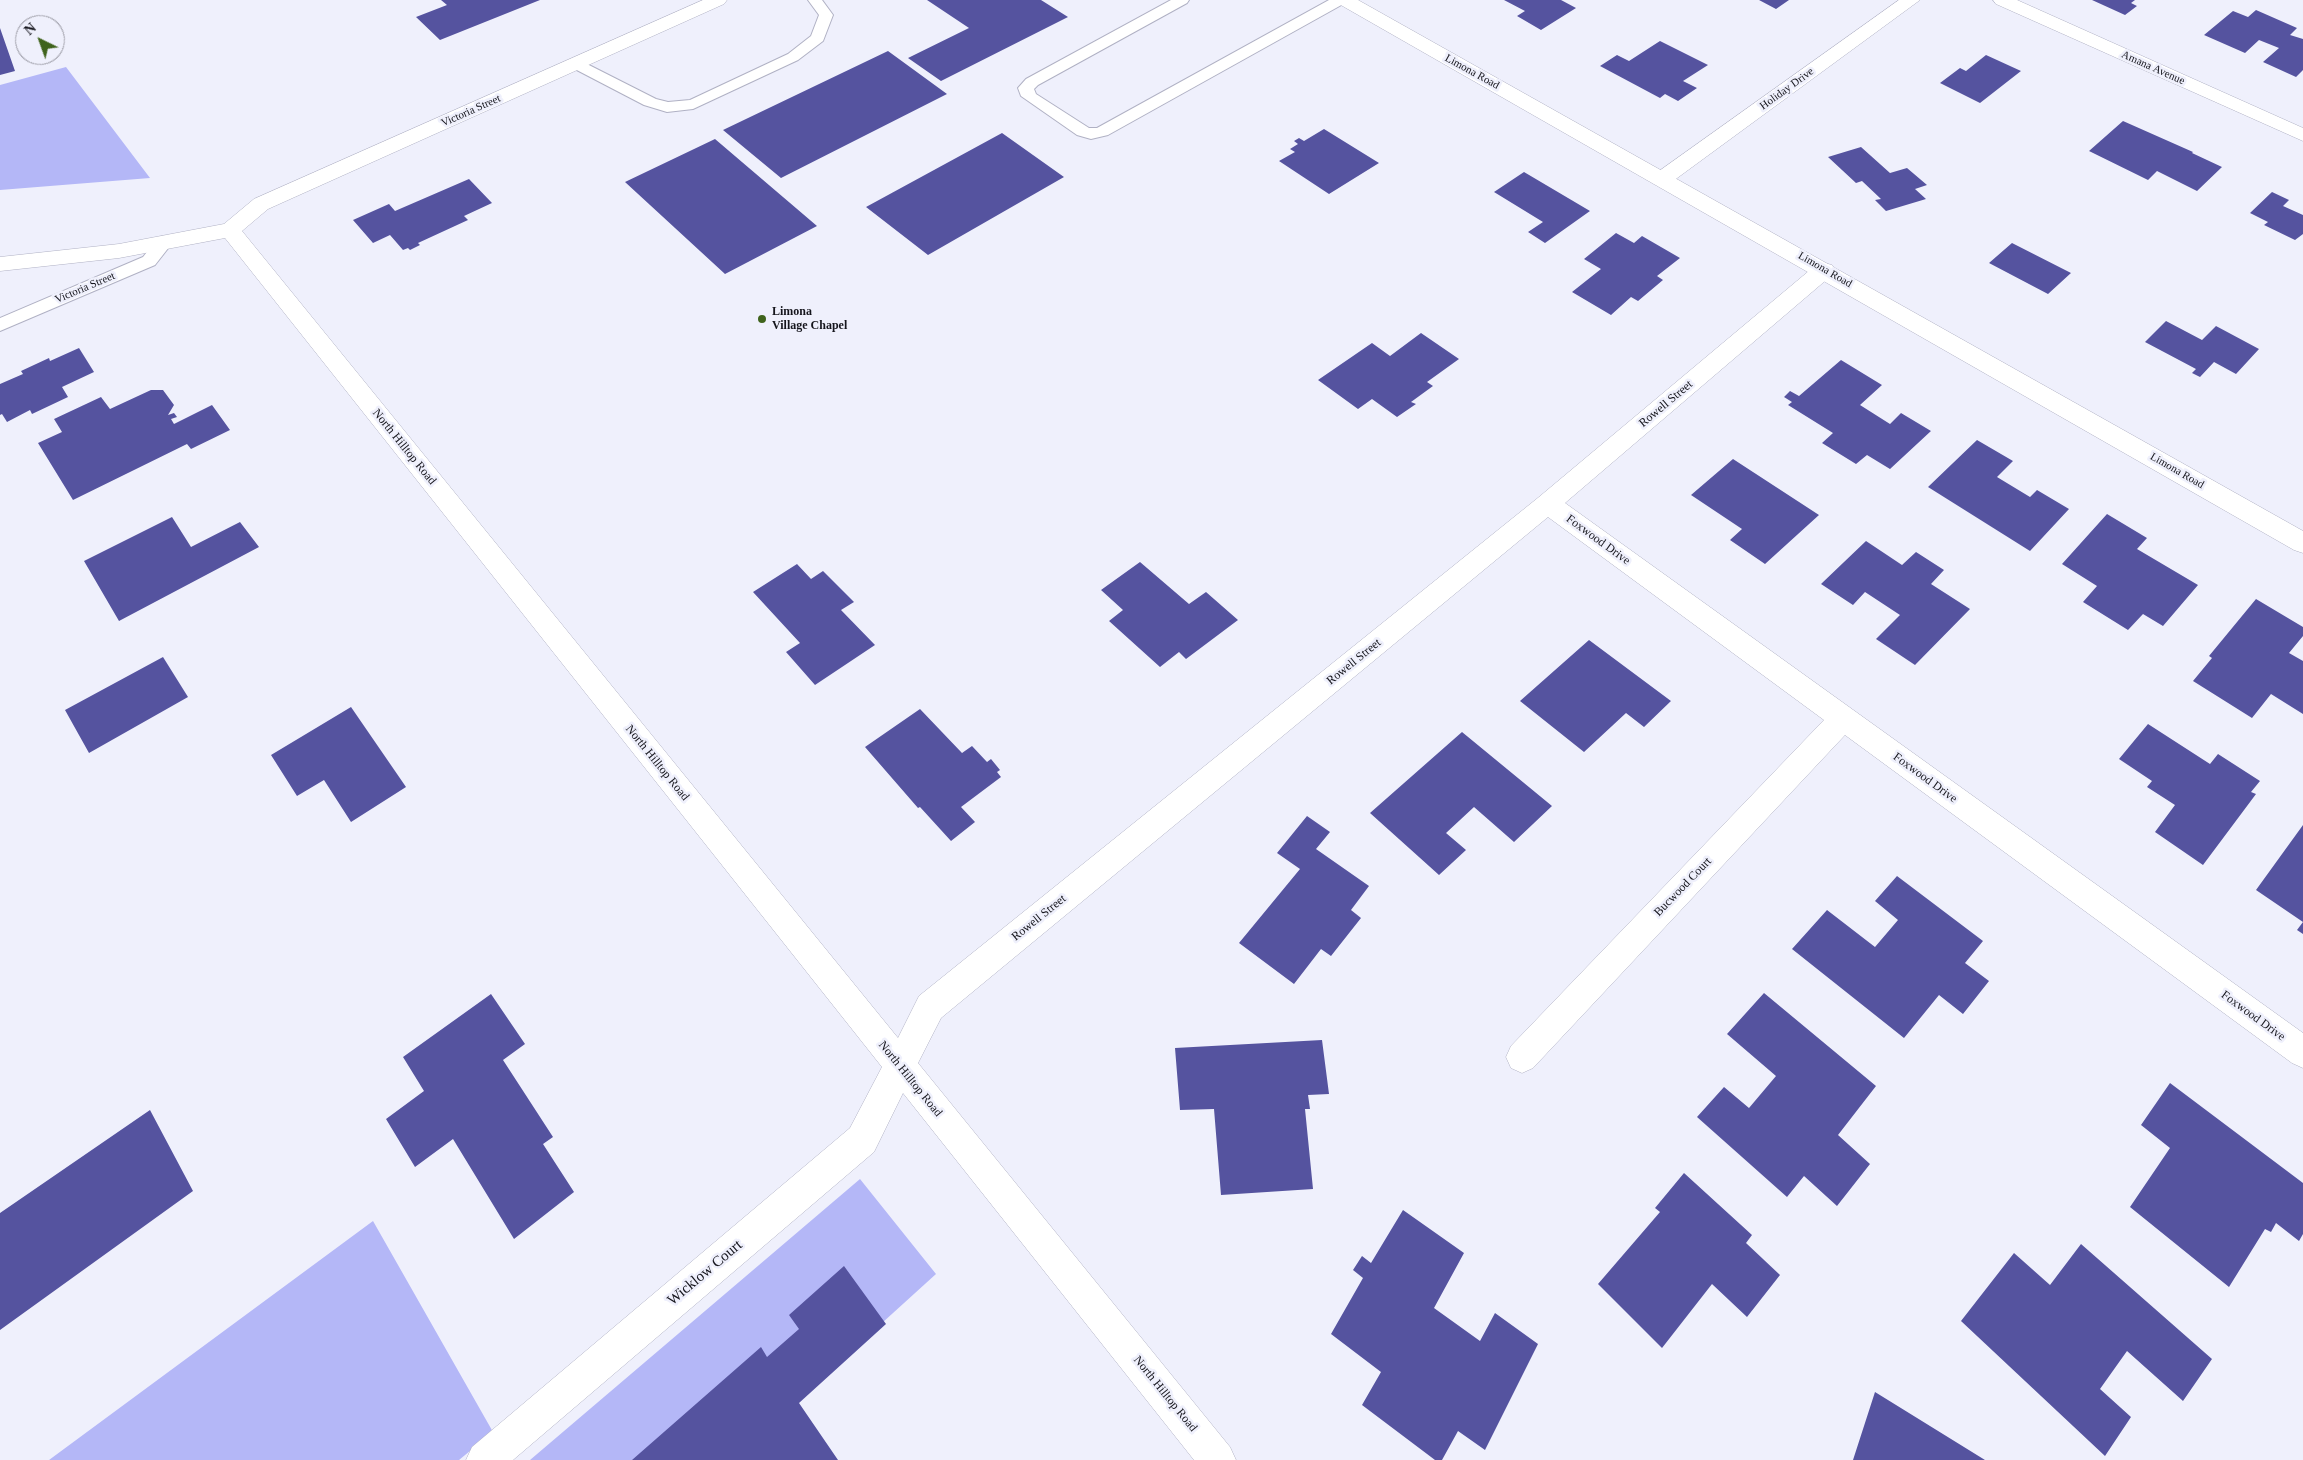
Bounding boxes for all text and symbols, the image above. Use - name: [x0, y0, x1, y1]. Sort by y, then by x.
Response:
- north arrow: [15, 15, 65, 65]
- text: N: [22, 20, 39, 38]
- street label: Amana Avenue: [2119, 48, 2187, 88]
- street label: Limona Road: [1442, 52, 1502, 92]
- street label: Holiday Drive: [1758, 65, 1816, 113]
- street label: Victoria Street: [439, 92, 503, 130]
- street label: Limona Road: [1796, 249, 1854, 291]
- street label: Victoria Street: [53, 269, 117, 307]
- place label: Limona Village Chapel: [772, 305, 847, 333]
- marker: Limona Village Chapel: [756, 313, 768, 325]
- street label: Rowell Street: [1636, 377, 1696, 431]
- street label: North Hilltop Road: [369, 406, 439, 488]
- street label: Limona Road: [2148, 450, 2206, 492]
- street label: Foxwood Drive: [1563, 512, 1633, 568]
- street label: Rowell Street: [1324, 636, 1384, 688]
- street label: North Hilltop Road: [622, 722, 692, 804]
- street label: Foxwood Drive: [1890, 750, 1960, 806]
- street label: Bucwood Court: [1651, 855, 1715, 919]
- street label: Rowell Street: [1009, 892, 1069, 944]
- street label: Foxwood Drive: [2218, 988, 2288, 1044]
- street label: North Hilltop Road: [875, 1038, 945, 1120]
- street label: Wicklow Court: [664, 1236, 746, 1310]
- street label: North Hilltop Road: [1130, 1353, 1200, 1435]

